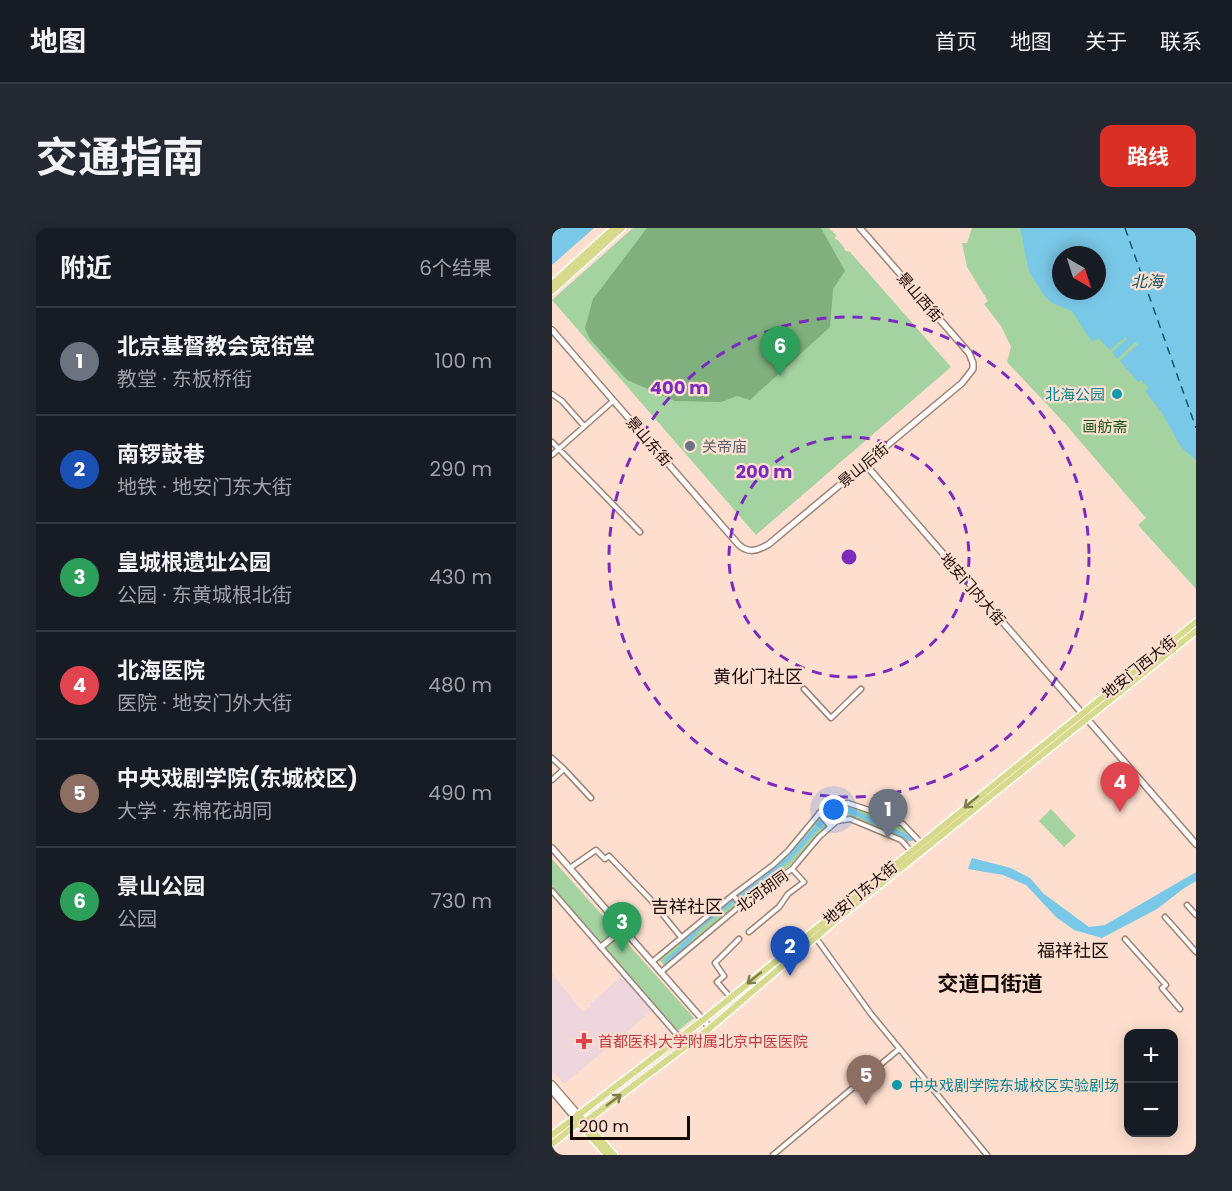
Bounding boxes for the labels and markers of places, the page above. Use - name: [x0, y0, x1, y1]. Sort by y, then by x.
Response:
- pin: 6: [760, 326, 800, 376]
- place label: 北海公园: [1045, 384, 1105, 405]
- marker: 北海公园: [1110, 387, 1124, 401]
- place label: 关帝庙: [702, 436, 747, 457]
- marker: 关帝庙: [683, 439, 697, 453]
- centre of rings: [839, 547, 859, 567]
- pin: 4: [1100, 762, 1140, 812]
- pin: 1: [868, 790, 908, 839]
- pin: 3: [602, 902, 642, 952]
- pin: 2: [770, 926, 810, 976]
- place label: 首都医科大学附属北京中医医院: [598, 1031, 808, 1052]
- marker: 首都医科大学附属北京中医医院: [575, 1032, 593, 1050]
- pin: 5: [846, 1056, 886, 1105]
- place label: 中央戏剧学院东城校区实验剧场: [909, 1075, 1119, 1096]
- marker: 中央戏剧学院东城校区实验剧场: [890, 1078, 904, 1092]

